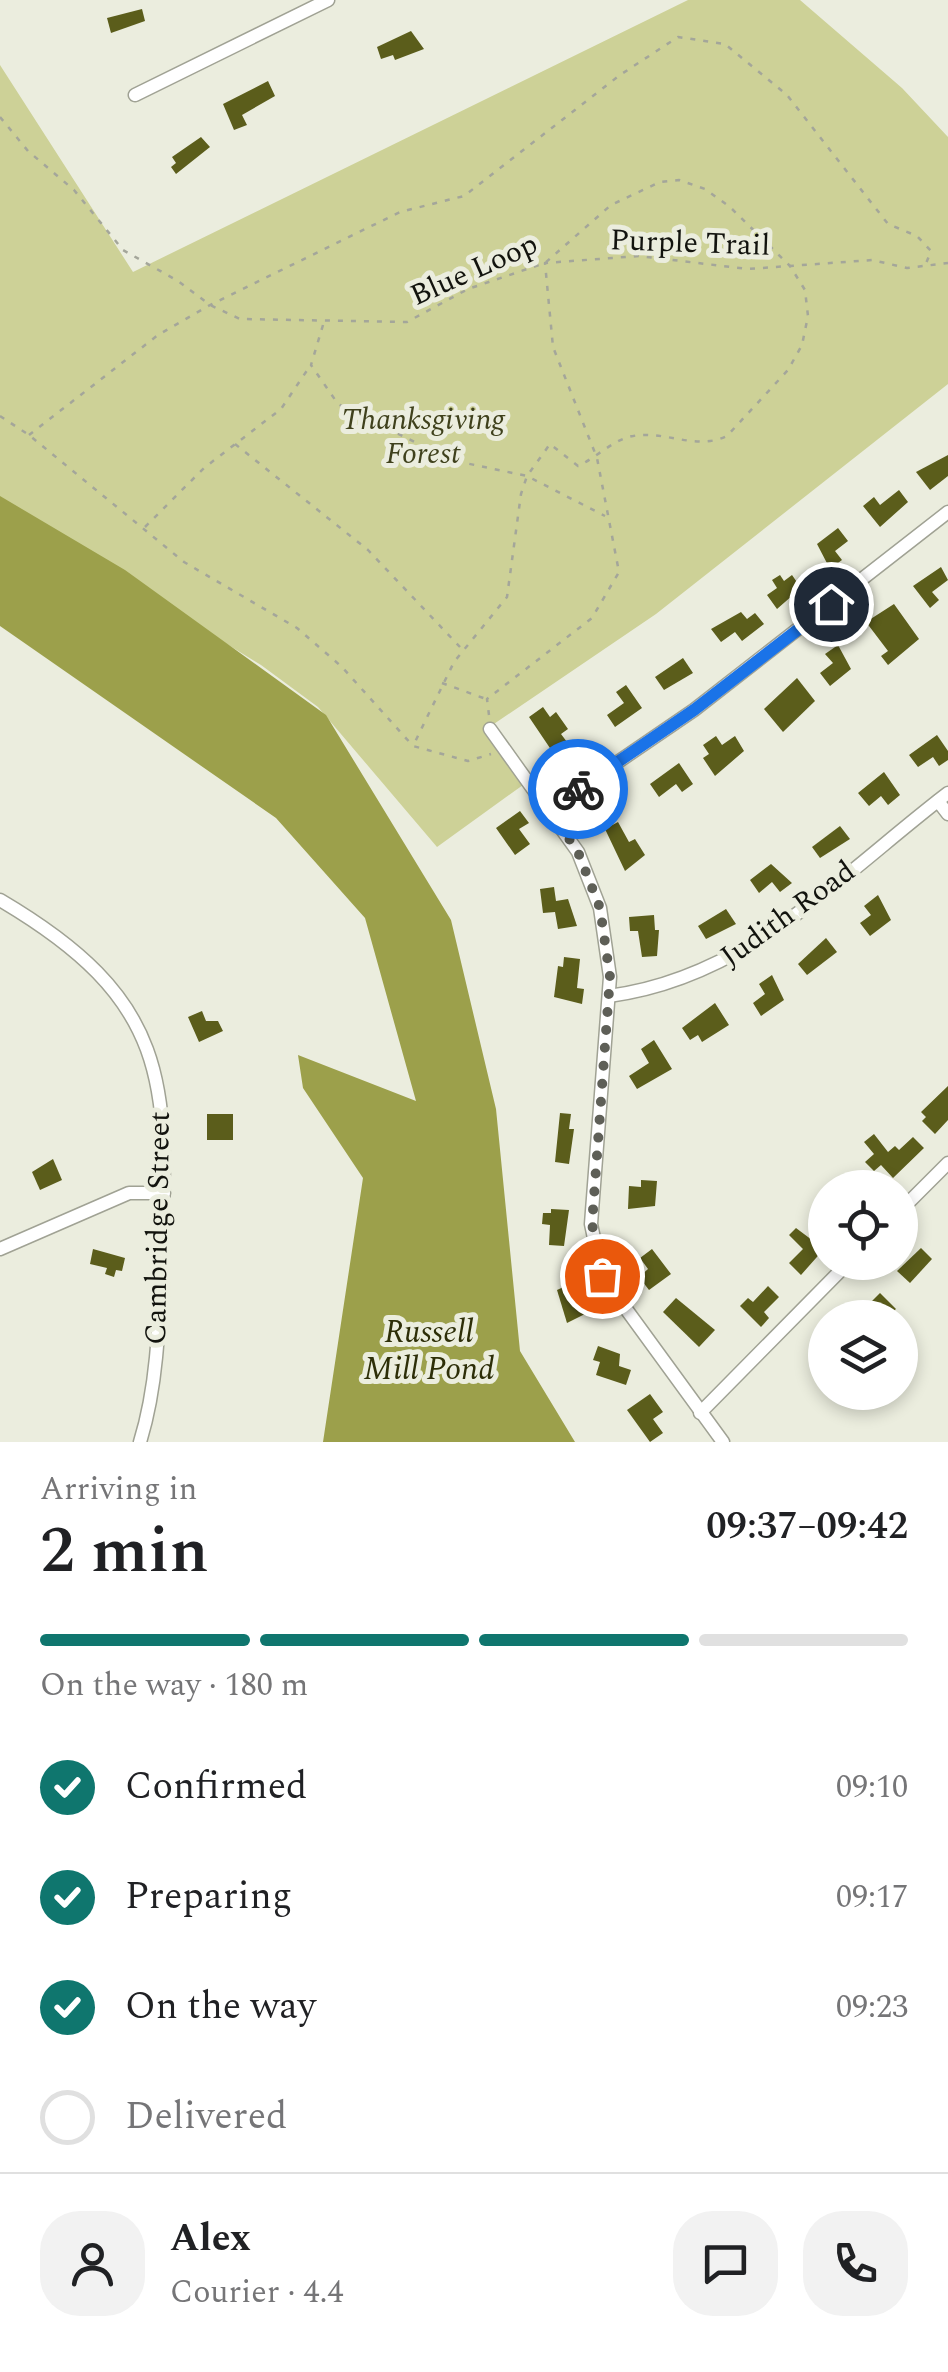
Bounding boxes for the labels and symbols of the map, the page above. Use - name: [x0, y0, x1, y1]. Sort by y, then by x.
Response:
- street label: Purple Trail: [609, 217, 771, 269]
- street label: Blue Loop: [403, 221, 545, 319]
- park label: Thanksgiving Forest: [341, 397, 506, 477]
- pin: [789, 562, 874, 647]
- courier: [528, 739, 628, 839]
- street label: Judith Road: [711, 849, 865, 979]
- street label: Cambridge Street: [133, 1111, 183, 1345]
- pin: [560, 1234, 645, 1319]
- water label: Russell Mill Pond: [364, 1308, 494, 1394]

